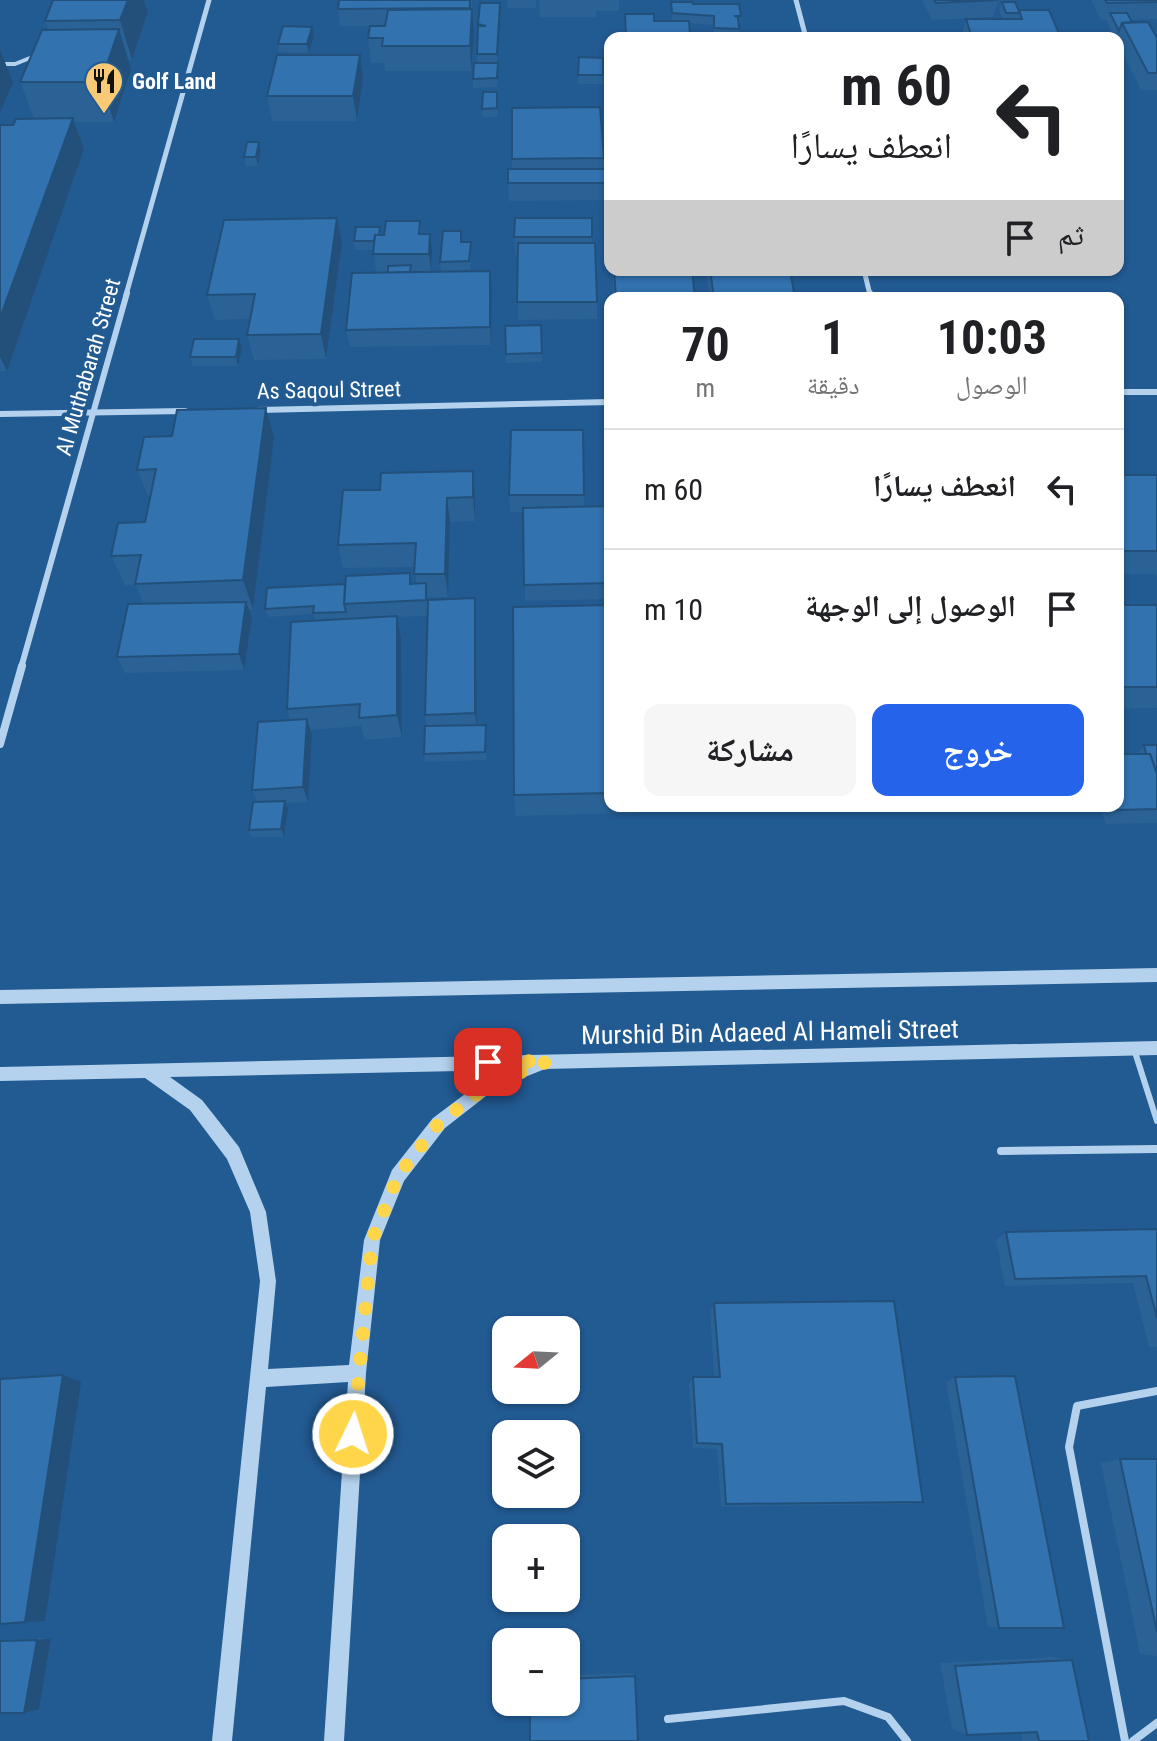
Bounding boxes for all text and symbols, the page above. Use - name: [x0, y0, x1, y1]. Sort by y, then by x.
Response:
- text: 60 m: [841, 53, 952, 119]
- restaurant icon: Golf Land: [83, 60, 125, 115]
- icon: left: [980, 64, 1084, 168]
- place label: Golf Land: [132, 69, 216, 94]
- text: انعطف يسارًا: [791, 125, 952, 167]
- icon: arrive: [998, 216, 1042, 260]
- text: ثم: [1058, 217, 1084, 252]
- street label: Al Muthabarah Street: [51, 276, 125, 458]
- text: 1: [821, 309, 845, 366]
- text: 10:03: [937, 309, 1047, 366]
- text: 70: [681, 316, 730, 373]
- text: دقيقة: [807, 370, 860, 400]
- text: الوصول: [956, 370, 1028, 400]
- text: m: [696, 373, 715, 403]
- street label: As Saqoul Street: [257, 376, 401, 404]
- icon: left: [1040, 467, 1084, 511]
- text: انعطف يسارًا: [873, 468, 1016, 503]
- text: 60 m: [644, 472, 703, 507]
- icon: arrive: [1040, 587, 1084, 631]
- text: الوصول إلى الوجهة: [805, 588, 1016, 623]
- text: 10 m: [644, 592, 703, 627]
- button: مشاركة: [644, 704, 856, 796]
- button: خروج: [872, 704, 1084, 796]
- street label: Murshid Bin Adaeed Al Hameli Street: [581, 1014, 959, 1050]
- pin: [454, 1028, 522, 1096]
- icon: arrive: [466, 1040, 510, 1084]
- north arrow: [492, 1316, 580, 1404]
- map controls: [492, 1316, 580, 1716]
- position arrow: [311, 1392, 395, 1476]
- button: layers: [492, 1420, 580, 1508]
- button: +: [492, 1524, 580, 1612]
- button: −: [492, 1628, 580, 1716]

